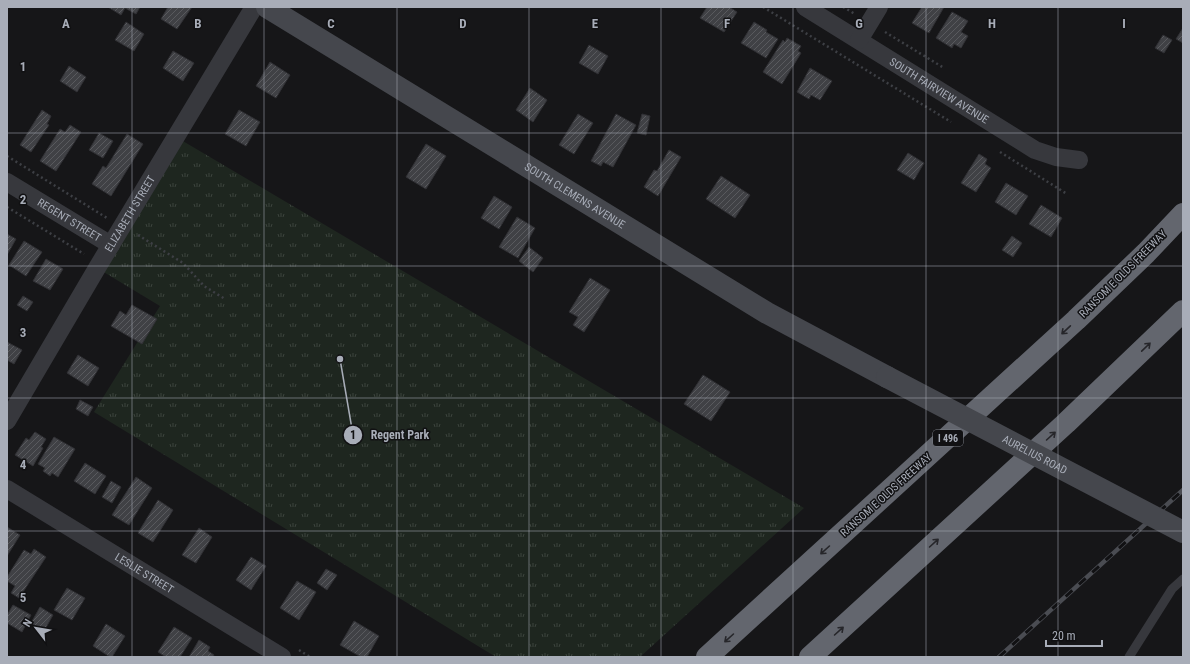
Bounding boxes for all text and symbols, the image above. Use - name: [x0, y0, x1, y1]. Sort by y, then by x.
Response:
- text: A: [62, 16, 70, 31]
- text: B: [194, 16, 202, 31]
- text: C: [327, 16, 335, 31]
- text: D: [459, 16, 467, 31]
- text: E: [592, 16, 599, 31]
- text: F: [724, 16, 730, 31]
- text: G: [855, 16, 863, 31]
- text: H: [988, 16, 996, 31]
- text: I: [1122, 16, 1126, 31]
- street label: SOUTH FAIRVIEW AVENUE: [887, 55, 992, 126]
- text: 1: [20, 59, 26, 74]
- street label: SOUTH CLEMENS AVENUE: [522, 160, 628, 231]
- street label: ELIZABETH STREET: [102, 173, 158, 254]
- text: 2: [20, 192, 27, 207]
- street label: REGENT STREET: [35, 196, 104, 244]
- street label: RANSOM E OLDS FREEWAY: [1077, 227, 1170, 320]
- text: 3: [20, 325, 26, 340]
- one-way arrow: [1060, 326, 1071, 335]
- one-way arrow: [1141, 342, 1151, 352]
- callout: Regent Park: [343, 423, 437, 447]
- text: 1: [350, 428, 356, 442]
- text: Regent Park: [371, 428, 430, 442]
- road number: I 496: [933, 430, 963, 446]
- street label: AURELIUS ROAD: [1000, 432, 1069, 477]
- one-way arrow: [1046, 432, 1056, 441]
- street label: RANSOM E OLDS FREEWAY: [838, 450, 934, 539]
- text: 4: [20, 457, 27, 472]
- one-way arrow: [929, 539, 939, 548]
- one-way arrow: [820, 545, 830, 555]
- street label: LESLIE STREET: [113, 550, 176, 596]
- text: 5: [20, 590, 27, 605]
- north arrow: [16, 608, 56, 648]
- text: N: [21, 617, 35, 629]
- scale bar: [1046, 622, 1102, 648]
- one-way arrow: [833, 626, 844, 635]
- text: 20 m: [1052, 629, 1076, 643]
- one-way arrow: [724, 633, 734, 642]

